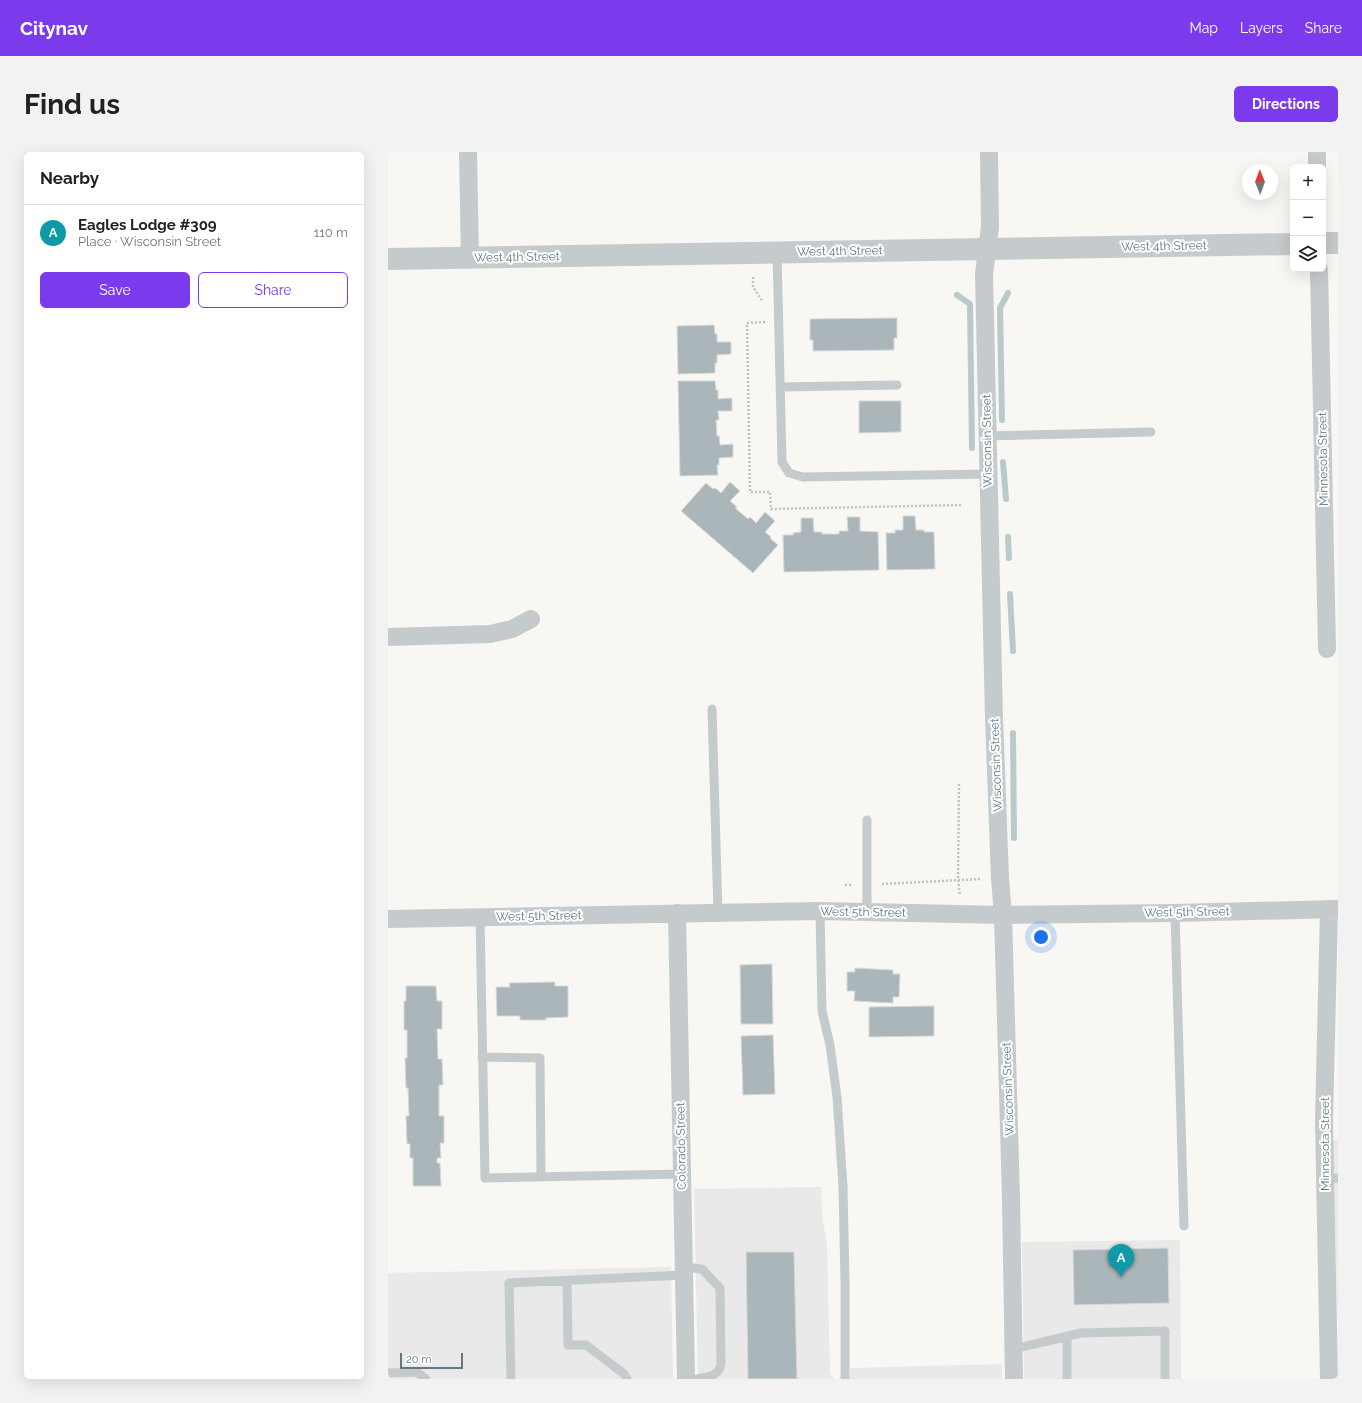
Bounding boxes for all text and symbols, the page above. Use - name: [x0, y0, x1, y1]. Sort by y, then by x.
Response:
- text: Citynav: [20, 17, 88, 39]
- text: Map: [1190, 20, 1218, 36]
- text: Layers: [1240, 20, 1283, 36]
- text: Share: [1305, 20, 1342, 36]
- button: Directions: [1234, 86, 1338, 122]
- text: Find us: [24, 88, 120, 121]
- north arrow: [1242, 164, 1278, 200]
- map controls: [1290, 164, 1326, 272]
- button: +: [1290, 164, 1326, 200]
- text: Nearby: [40, 168, 99, 188]
- button: −: [1290, 200, 1326, 236]
- text: Eagles Lodge #309: [78, 216, 217, 234]
- text: A: [49, 225, 57, 240]
- text: 110 m: [314, 225, 348, 240]
- text: Place · Wisconsin Street: [78, 234, 221, 249]
- button: layers: [1290, 236, 1326, 272]
- street label: West 4th Street: [1121, 238, 1207, 254]
- street label: West 4th Street: [797, 243, 883, 259]
- street label: West 4th Street: [474, 249, 560, 265]
- button: Save: [40, 272, 190, 308]
- button: Share: [198, 272, 348, 308]
- street label: Wisconsin Street: [979, 394, 995, 488]
- street label: Minnesota Street: [1315, 412, 1331, 506]
- street label: Wisconsin Street: [987, 718, 1005, 812]
- street label: West 5th Street: [820, 904, 906, 920]
- street label: West 5th Street: [1144, 904, 1230, 920]
- street label: West 5th Street: [496, 908, 582, 924]
- your location: [1031, 927, 1051, 947]
- street label: Wisconsin Street: [999, 1042, 1017, 1136]
- street label: Minnesota Street: [1318, 1097, 1332, 1191]
- street label: Colorado Street: [673, 1102, 689, 1190]
- pin: A: [1108, 1244, 1134, 1277]
- scale bar: [400, 1351, 463, 1370]
- text: 20 m: [406, 1353, 431, 1366]

